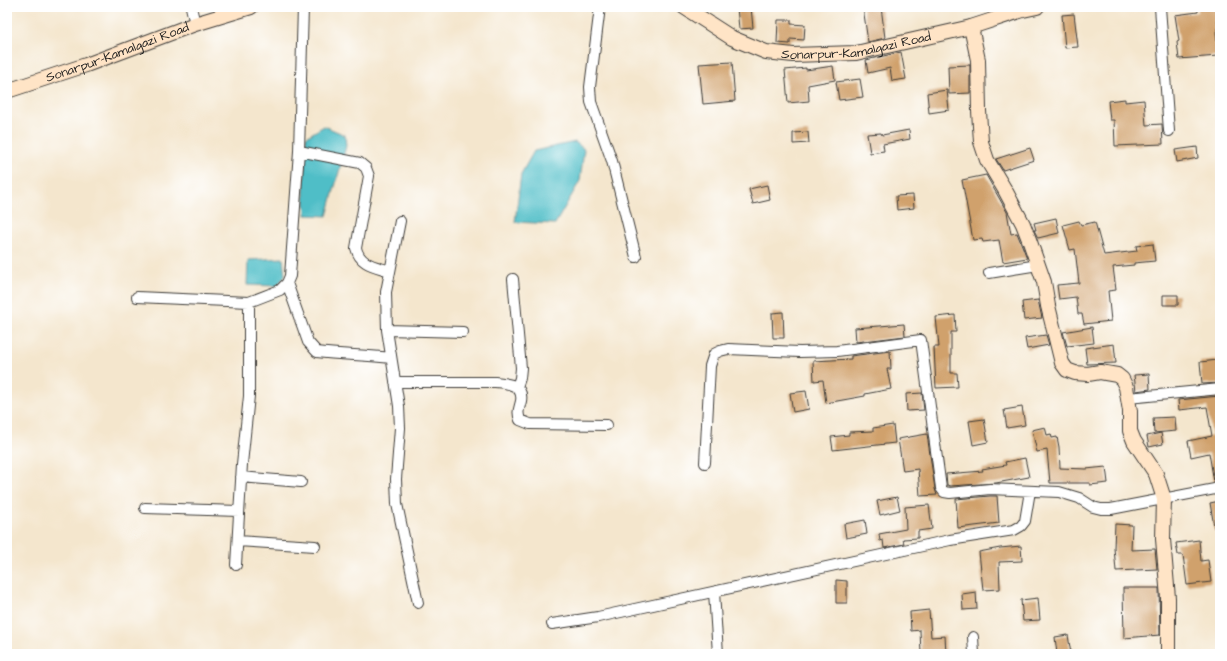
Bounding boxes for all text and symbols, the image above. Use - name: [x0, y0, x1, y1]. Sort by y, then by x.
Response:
- street label: Sonarpur-Kamalgazi Road: [44, 18, 192, 87]
- street label: Sonarpur-Kamalgazi Road: [780, 27, 933, 64]

